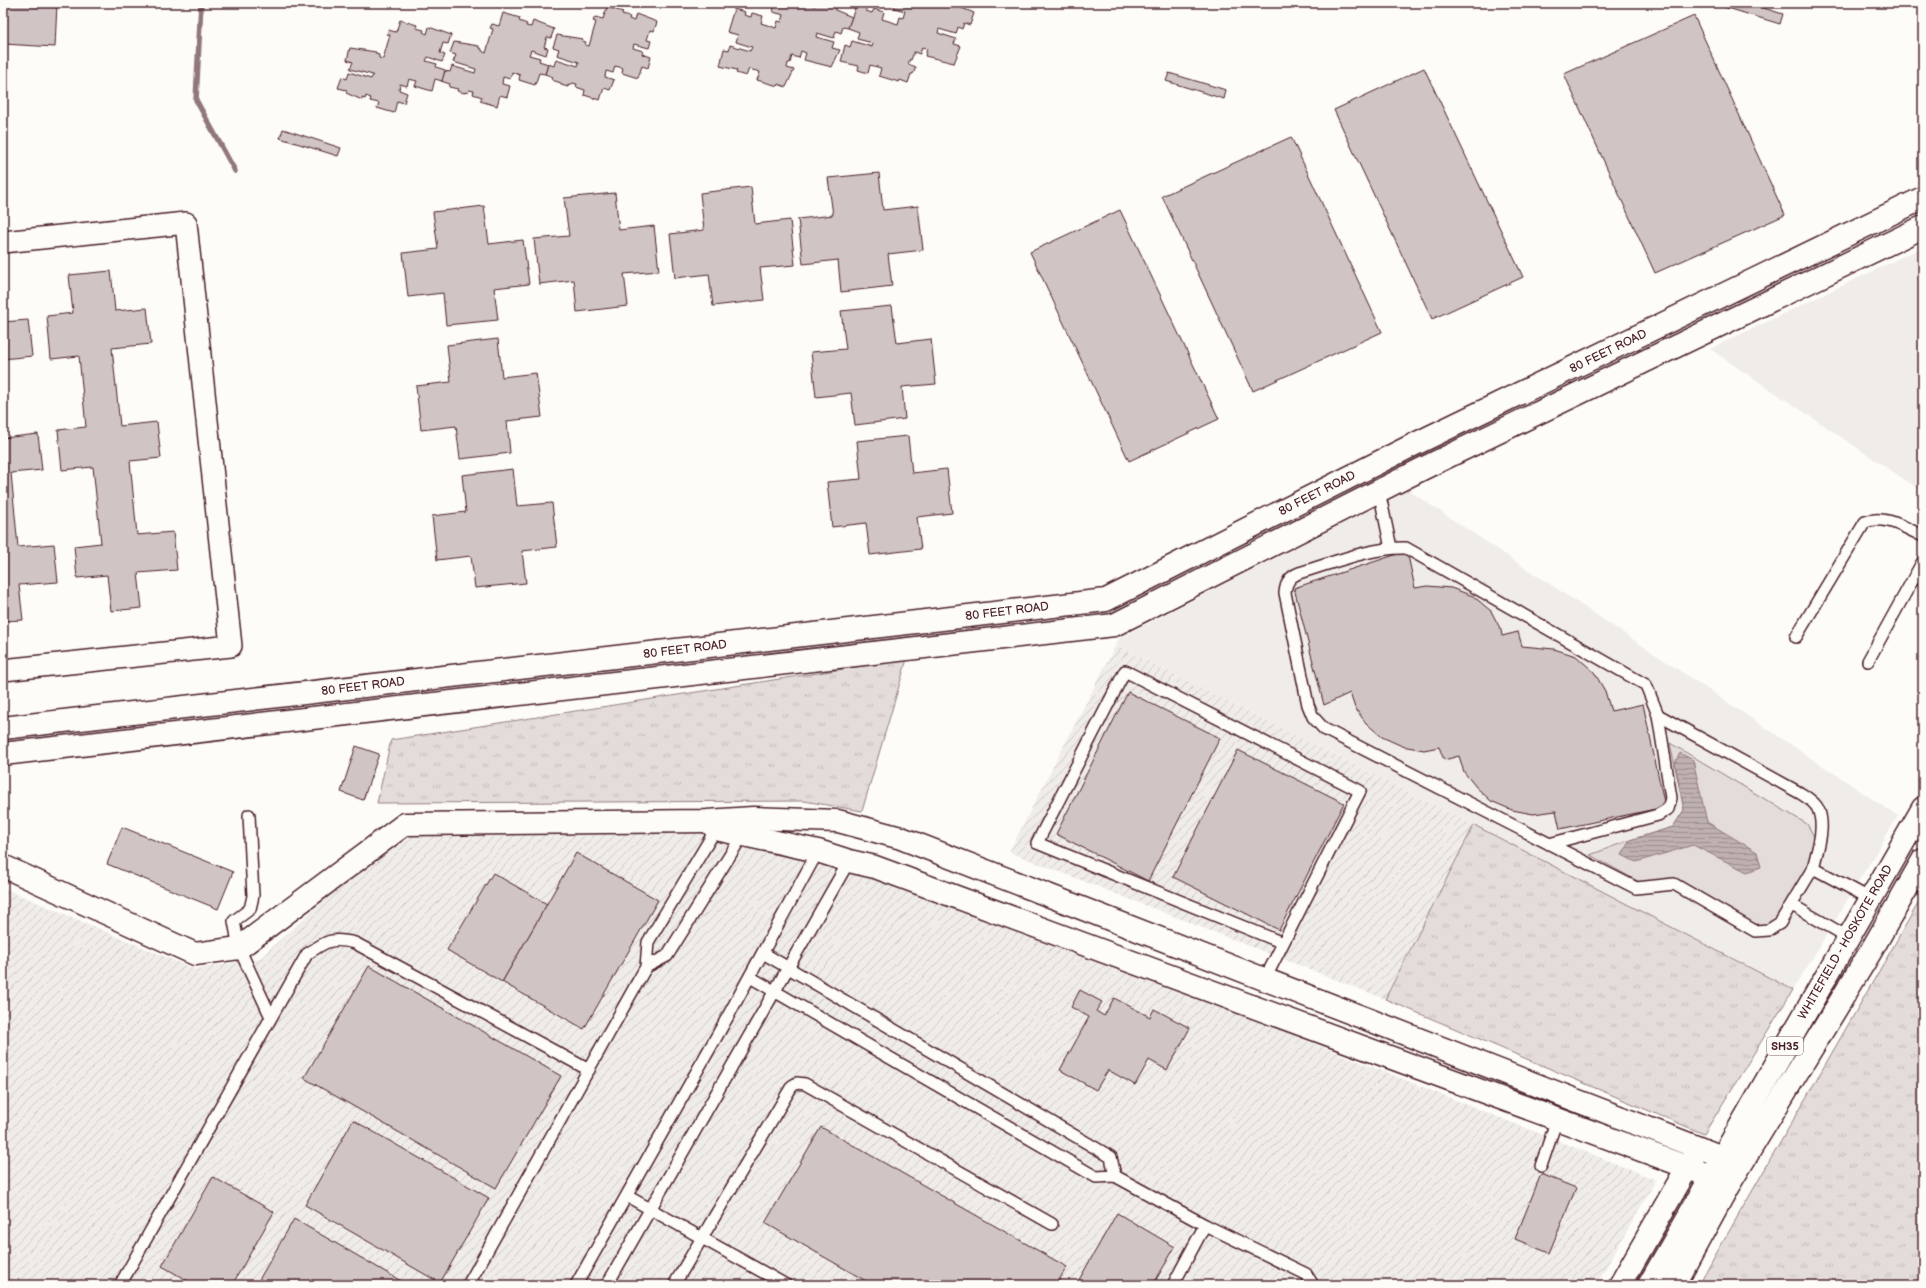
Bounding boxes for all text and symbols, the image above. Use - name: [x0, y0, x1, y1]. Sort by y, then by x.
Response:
- street label: 80 FEET ROAD: [1567, 326, 1650, 377]
- street label: 80 FEET ROAD: [1276, 468, 1358, 519]
- street label: 80 FEET ROAD: [964, 599, 1050, 624]
- street label: 80 FEET ROAD: [642, 637, 728, 662]
- street label: 80 FEET ROAD: [320, 674, 406, 699]
- street label: WHITEFIELD - HOSKOTE ROAD: [1795, 862, 1896, 1022]
- road number: SH35: [1767, 1037, 1803, 1055]

